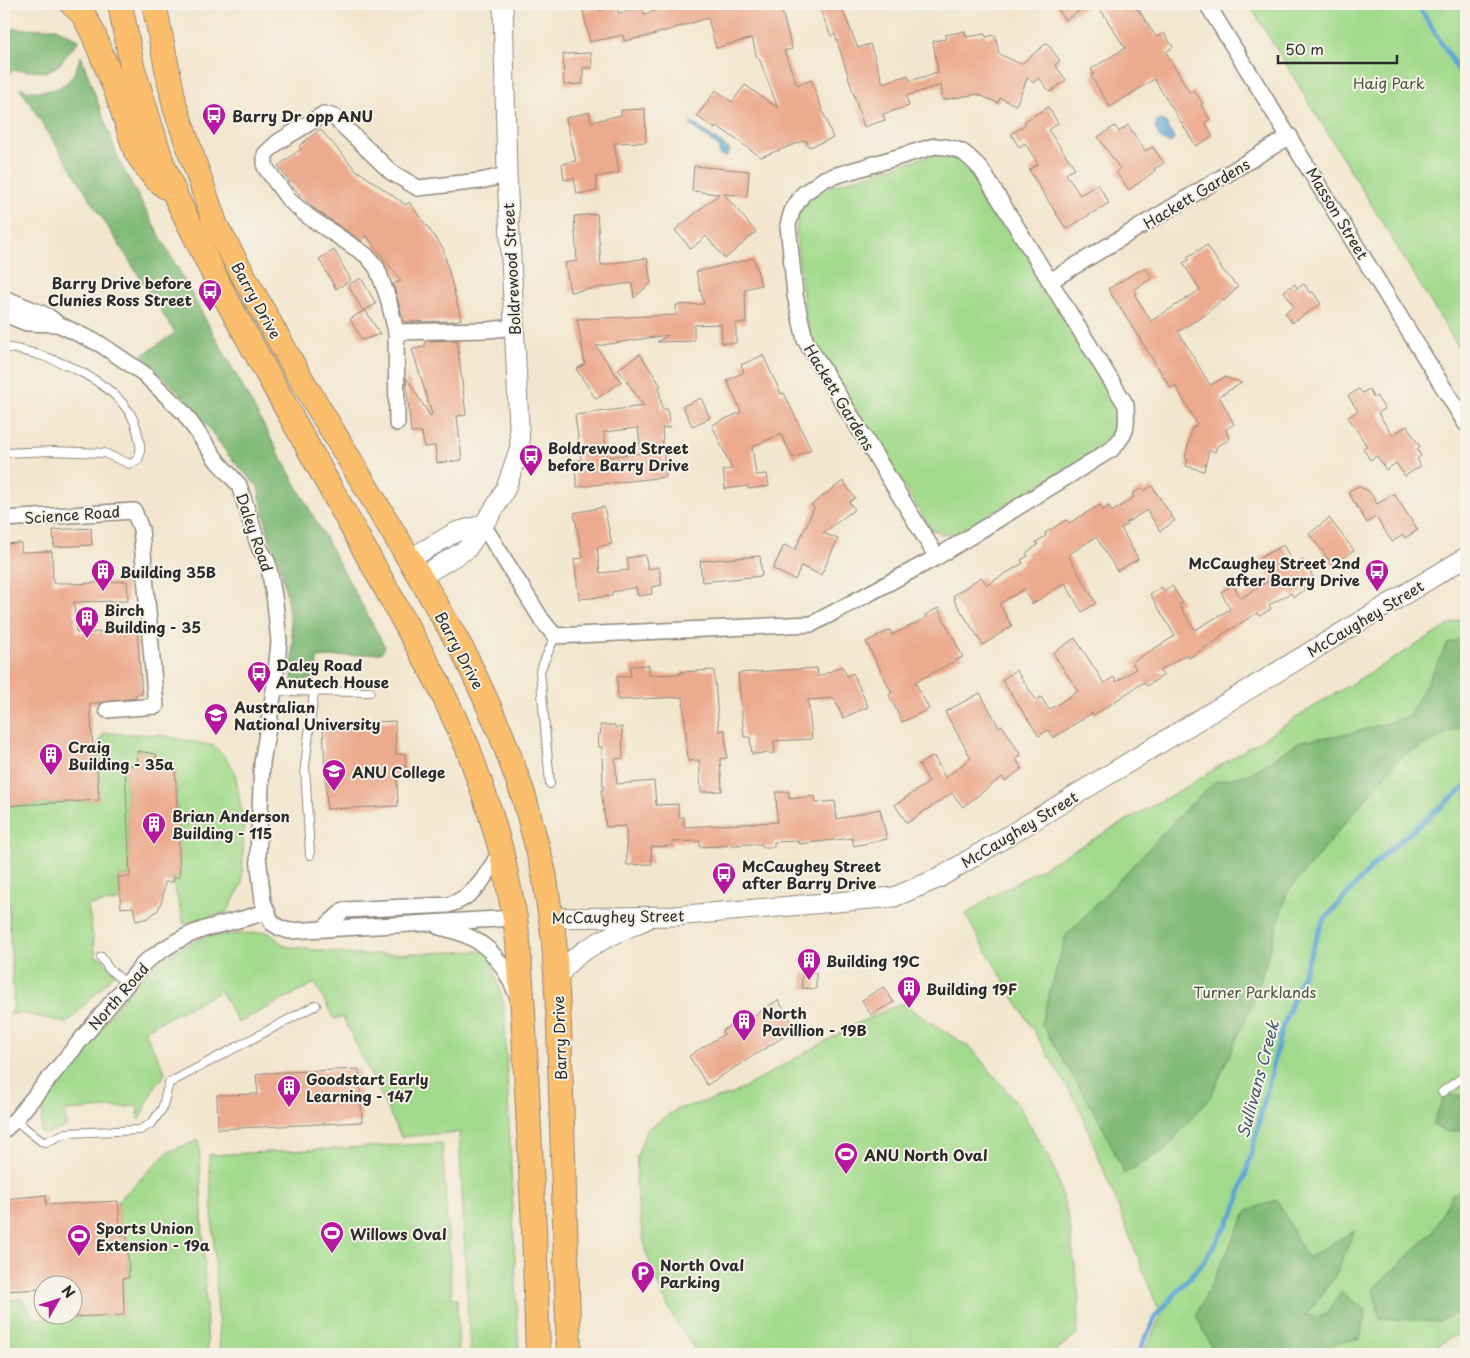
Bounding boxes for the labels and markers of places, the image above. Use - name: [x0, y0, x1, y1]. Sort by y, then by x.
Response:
- bus stop icon: Barry Dr opp ANU: [201, 102, 227, 136]
- place label: Barry Dr opp ANU: [232, 104, 373, 127]
- place label: Barry Drive before Clunies Ross Street: [48, 271, 192, 311]
- bus stop icon: Barry Drive before Clunies Ross Street: [197, 278, 223, 312]
- place label: Boldrewood Street before Barry Drive: [548, 436, 689, 476]
- bus stop icon: Boldrewood Street before Barry Drive: [518, 443, 544, 477]
- place label: McCaughey Street 2nd after Barry Drive: [1188, 551, 1360, 591]
- building icon: Building 35B: [90, 558, 116, 592]
- bus stop icon: McCaughey Street 2nd after Barry Drive: [1364, 558, 1390, 592]
- place label: Building 35B: [120, 560, 216, 583]
- place label: Birch Building - 35: [104, 598, 201, 638]
- building icon: Birch Building - 35: [74, 605, 100, 639]
- place label: Daley Road Anutech House: [276, 653, 389, 693]
- bus stop icon: Daley Road Anutech House: [246, 660, 272, 694]
- place label: Australian National University: [233, 695, 381, 735]
- school or university icon: Australian National University: [203, 702, 229, 736]
- place label: Craig Building - 35a: [68, 735, 175, 775]
- building icon: Craig Building - 35a: [38, 742, 64, 776]
- school or university icon: ANU College: [321, 758, 347, 792]
- place label: ANU College: [351, 760, 445, 783]
- place label: Brian Anderson Building - 115: [172, 804, 290, 844]
- building icon: Brian Anderson Building - 115: [141, 811, 167, 845]
- place label: McCaughey Street after Barry Drive: [742, 854, 881, 894]
- bus stop icon: McCaughey Street after Barry Drive: [711, 861, 737, 895]
- building icon: Building 19C: [796, 947, 822, 981]
- place label: Building 19C: [826, 949, 920, 972]
- building icon: Building 19F: [896, 975, 922, 1009]
- place label: Building 19F: [926, 977, 1017, 1000]
- place label: North Pavillion - 19B: [762, 1001, 867, 1041]
- building icon: North Pavillion - 19B: [731, 1008, 757, 1042]
- place label: Goodstart Early Learning - 147: [306, 1067, 429, 1107]
- building icon: Goodstart Early Learning - 147: [276, 1074, 302, 1108]
- sports icon: ANU North Oval: [833, 1141, 859, 1175]
- place label: ANU North Oval: [863, 1143, 988, 1166]
- place label: Sports Union Extension - 19a: [96, 1216, 211, 1256]
- sports icon: Willows Oval: [319, 1220, 345, 1254]
- place label: Willows Oval: [350, 1222, 447, 1245]
- sports icon: Sports Union Extension - 19a: [66, 1223, 92, 1257]
- place label: North Oval Parking: [660, 1253, 744, 1293]
- parking icon: North Oval Parking: [630, 1260, 656, 1294]

